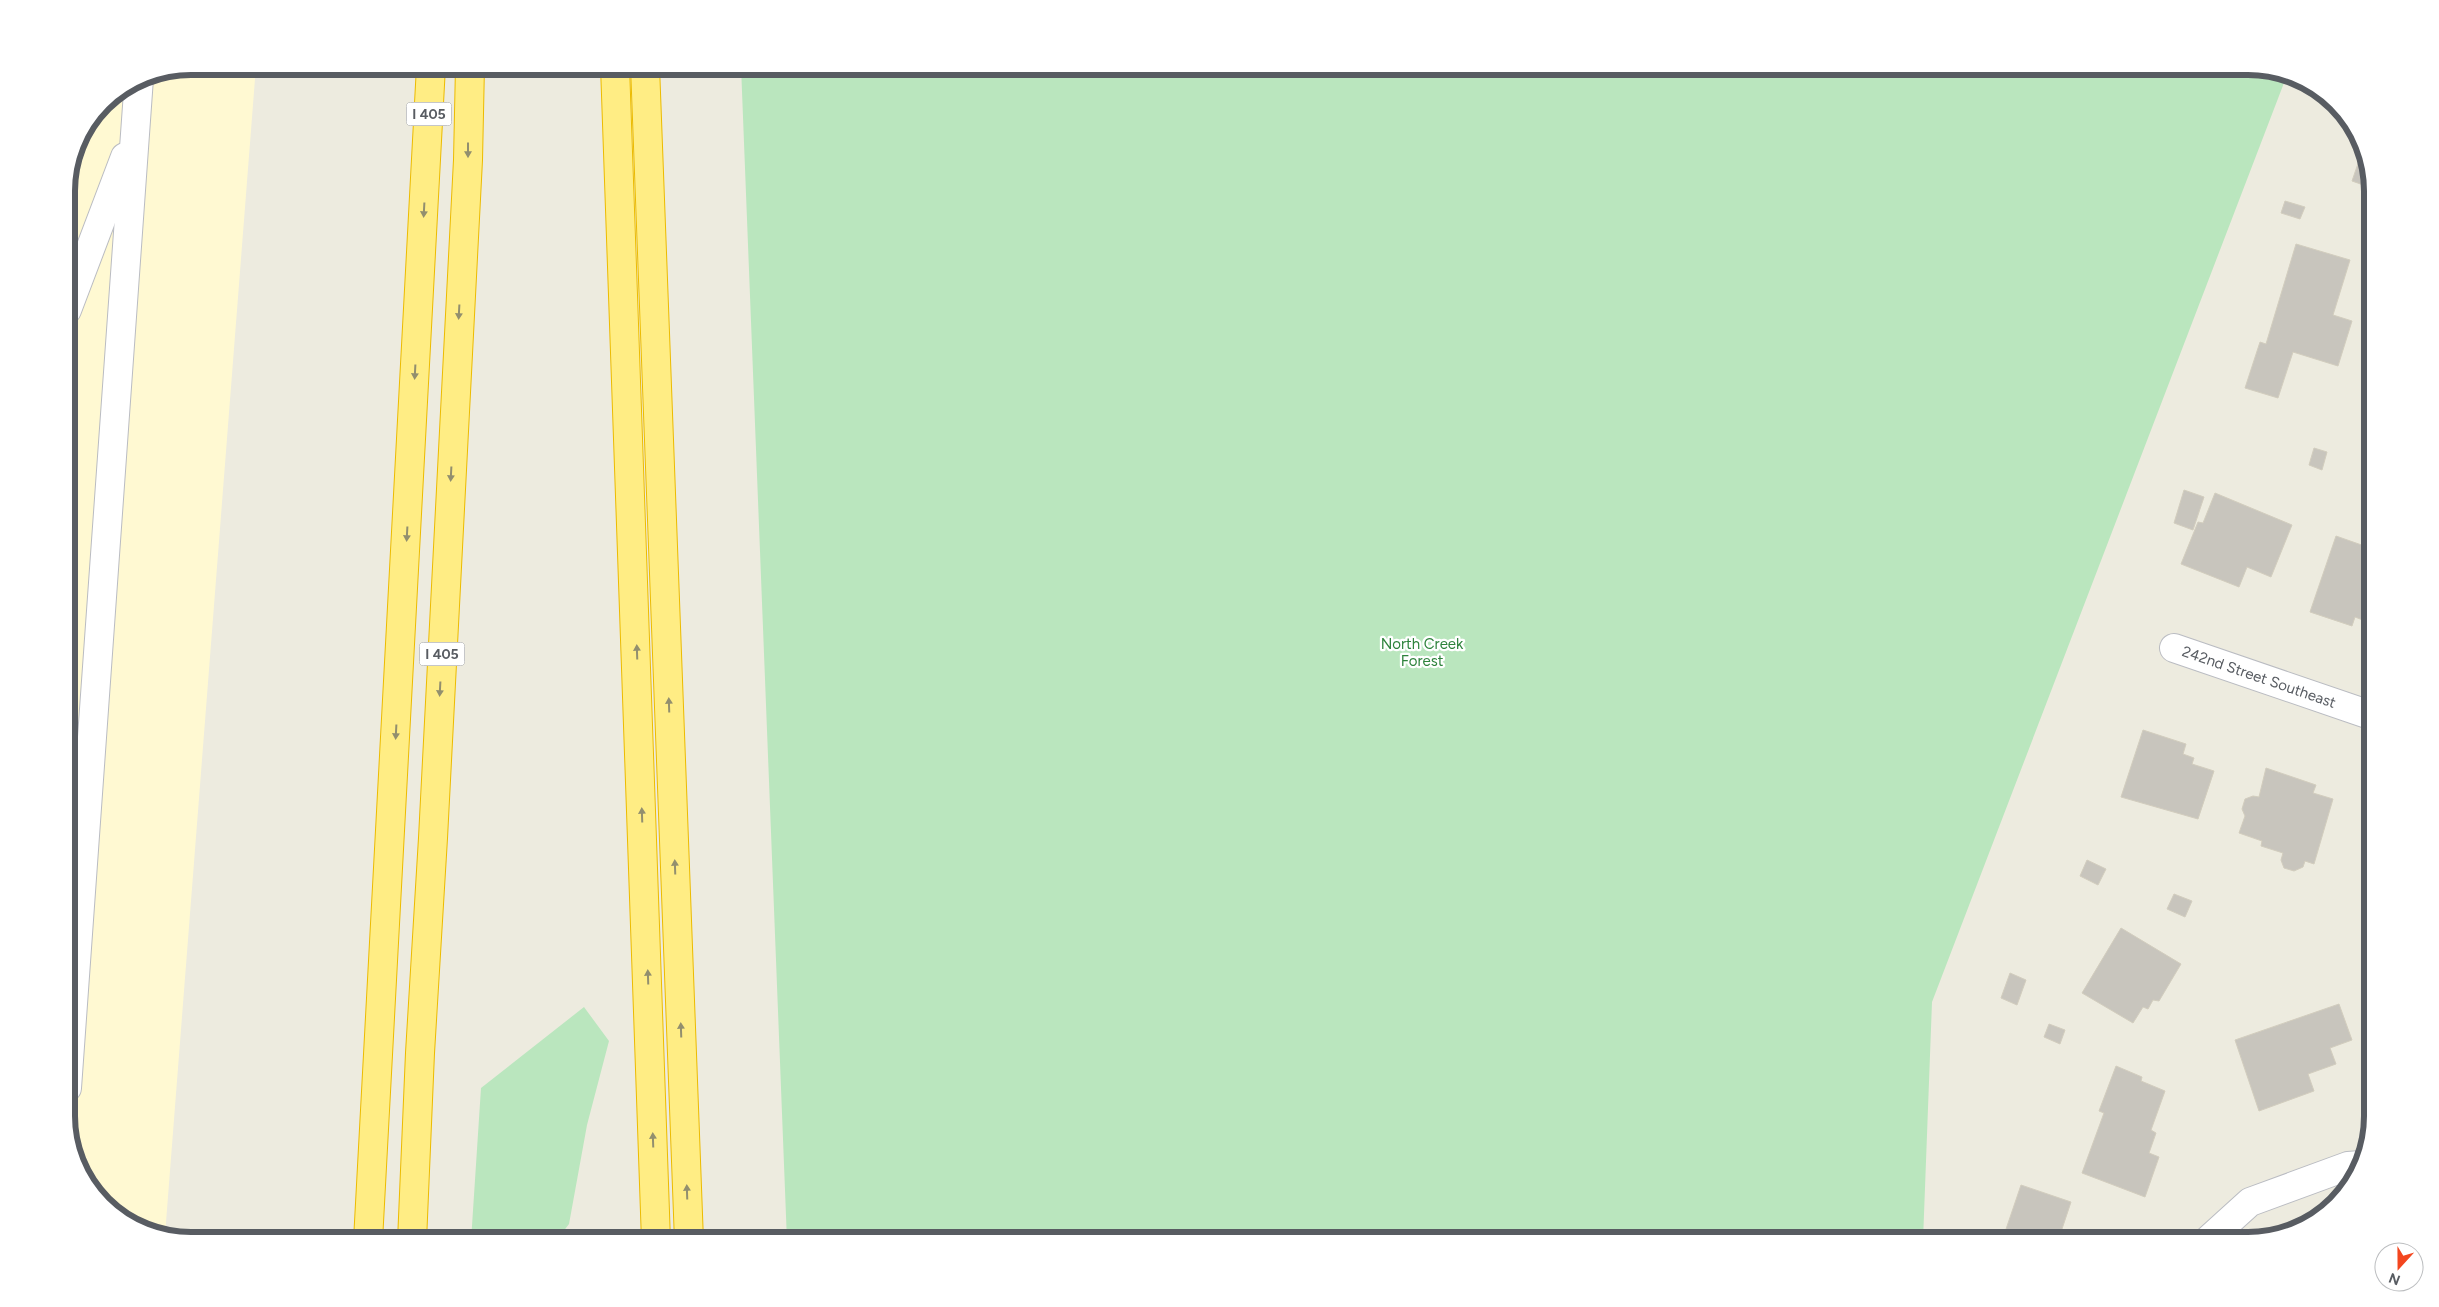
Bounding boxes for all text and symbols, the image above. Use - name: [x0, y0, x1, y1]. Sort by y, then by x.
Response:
- road number: I 405: [406, 102, 452, 126]
- one-way arrow: [464, 142, 472, 158]
- one-way arrow: [420, 202, 428, 218]
- one-way arrow: [455, 304, 463, 320]
- one-way arrow: [411, 364, 419, 380]
- one-way arrow: [446, 467, 454, 483]
- one-way arrow: [402, 527, 410, 543]
- park label: North Creek Forest: [1381, 635, 1464, 670]
- road number: I 405: [420, 642, 464, 666]
- street label: 242nd Street Southeast: [2180, 642, 2339, 712]
- one-way arrow: [632, 644, 640, 660]
- one-way arrow: [435, 681, 443, 697]
- one-way arrow: [665, 697, 673, 713]
- one-way arrow: [392, 724, 400, 740]
- one-way arrow: [637, 807, 645, 823]
- one-way arrow: [670, 859, 678, 875]
- one-way arrow: [644, 969, 652, 985]
- one-way arrow: [676, 1021, 684, 1037]
- one-way arrow: [649, 1131, 657, 1147]
- one-way arrow: [682, 1184, 690, 1200]
- north arrow: [2374, 1242, 2424, 1292]
- text: N: [2386, 1269, 2403, 1289]

